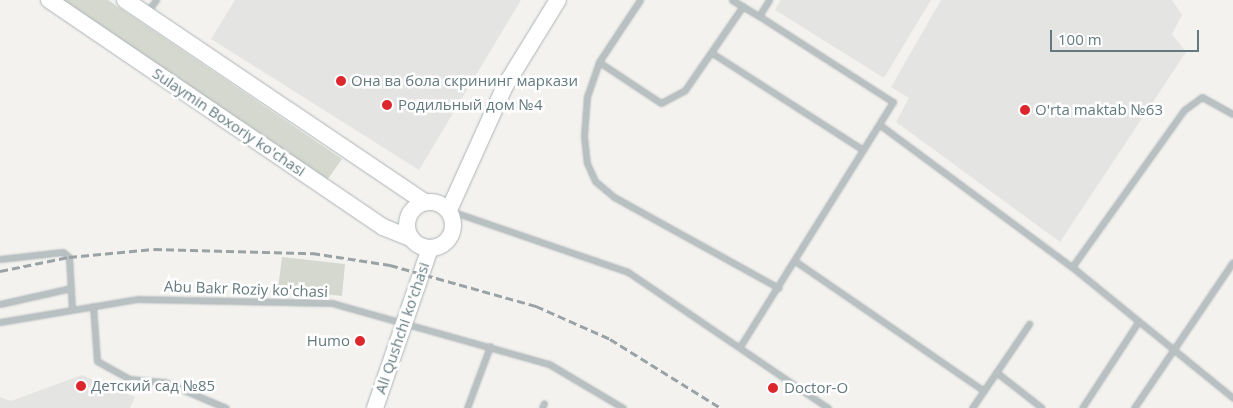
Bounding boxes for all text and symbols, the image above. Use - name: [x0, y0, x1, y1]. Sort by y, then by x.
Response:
- scale bar: [1053, 20, 1202, 52]
- text: 100 m: [1058, 29, 1102, 49]
- street label: Sulaymin Boxoriy ko'chasi: [149, 64, 309, 180]
- place label: Она ва бола скрининг маркази: [351, 72, 578, 90]
- marker: Она ва бола скрининг маркази: [335, 75, 347, 87]
- place label: Родильный дом №4: [398, 96, 542, 114]
- marker: Родильный дом №4: [380, 98, 394, 112]
- place label: O'rta maktab №63: [1035, 101, 1163, 119]
- marker: O'rta maktab №63: [1019, 104, 1031, 116]
- street label: Ali Qushchi ko'chasi: [371, 260, 433, 396]
- street label: Abu Bakr Roziy ko'chasi: [164, 277, 328, 301]
- place label: Humo: [307, 332, 350, 350]
- marker: Humo: [354, 335, 366, 347]
- place label: Детский сад №85: [91, 377, 215, 395]
- place label: Doctor-O: [784, 379, 848, 397]
- marker: Детский сад №85: [75, 380, 87, 392]
- marker: Doctor-O: [766, 381, 780, 395]

